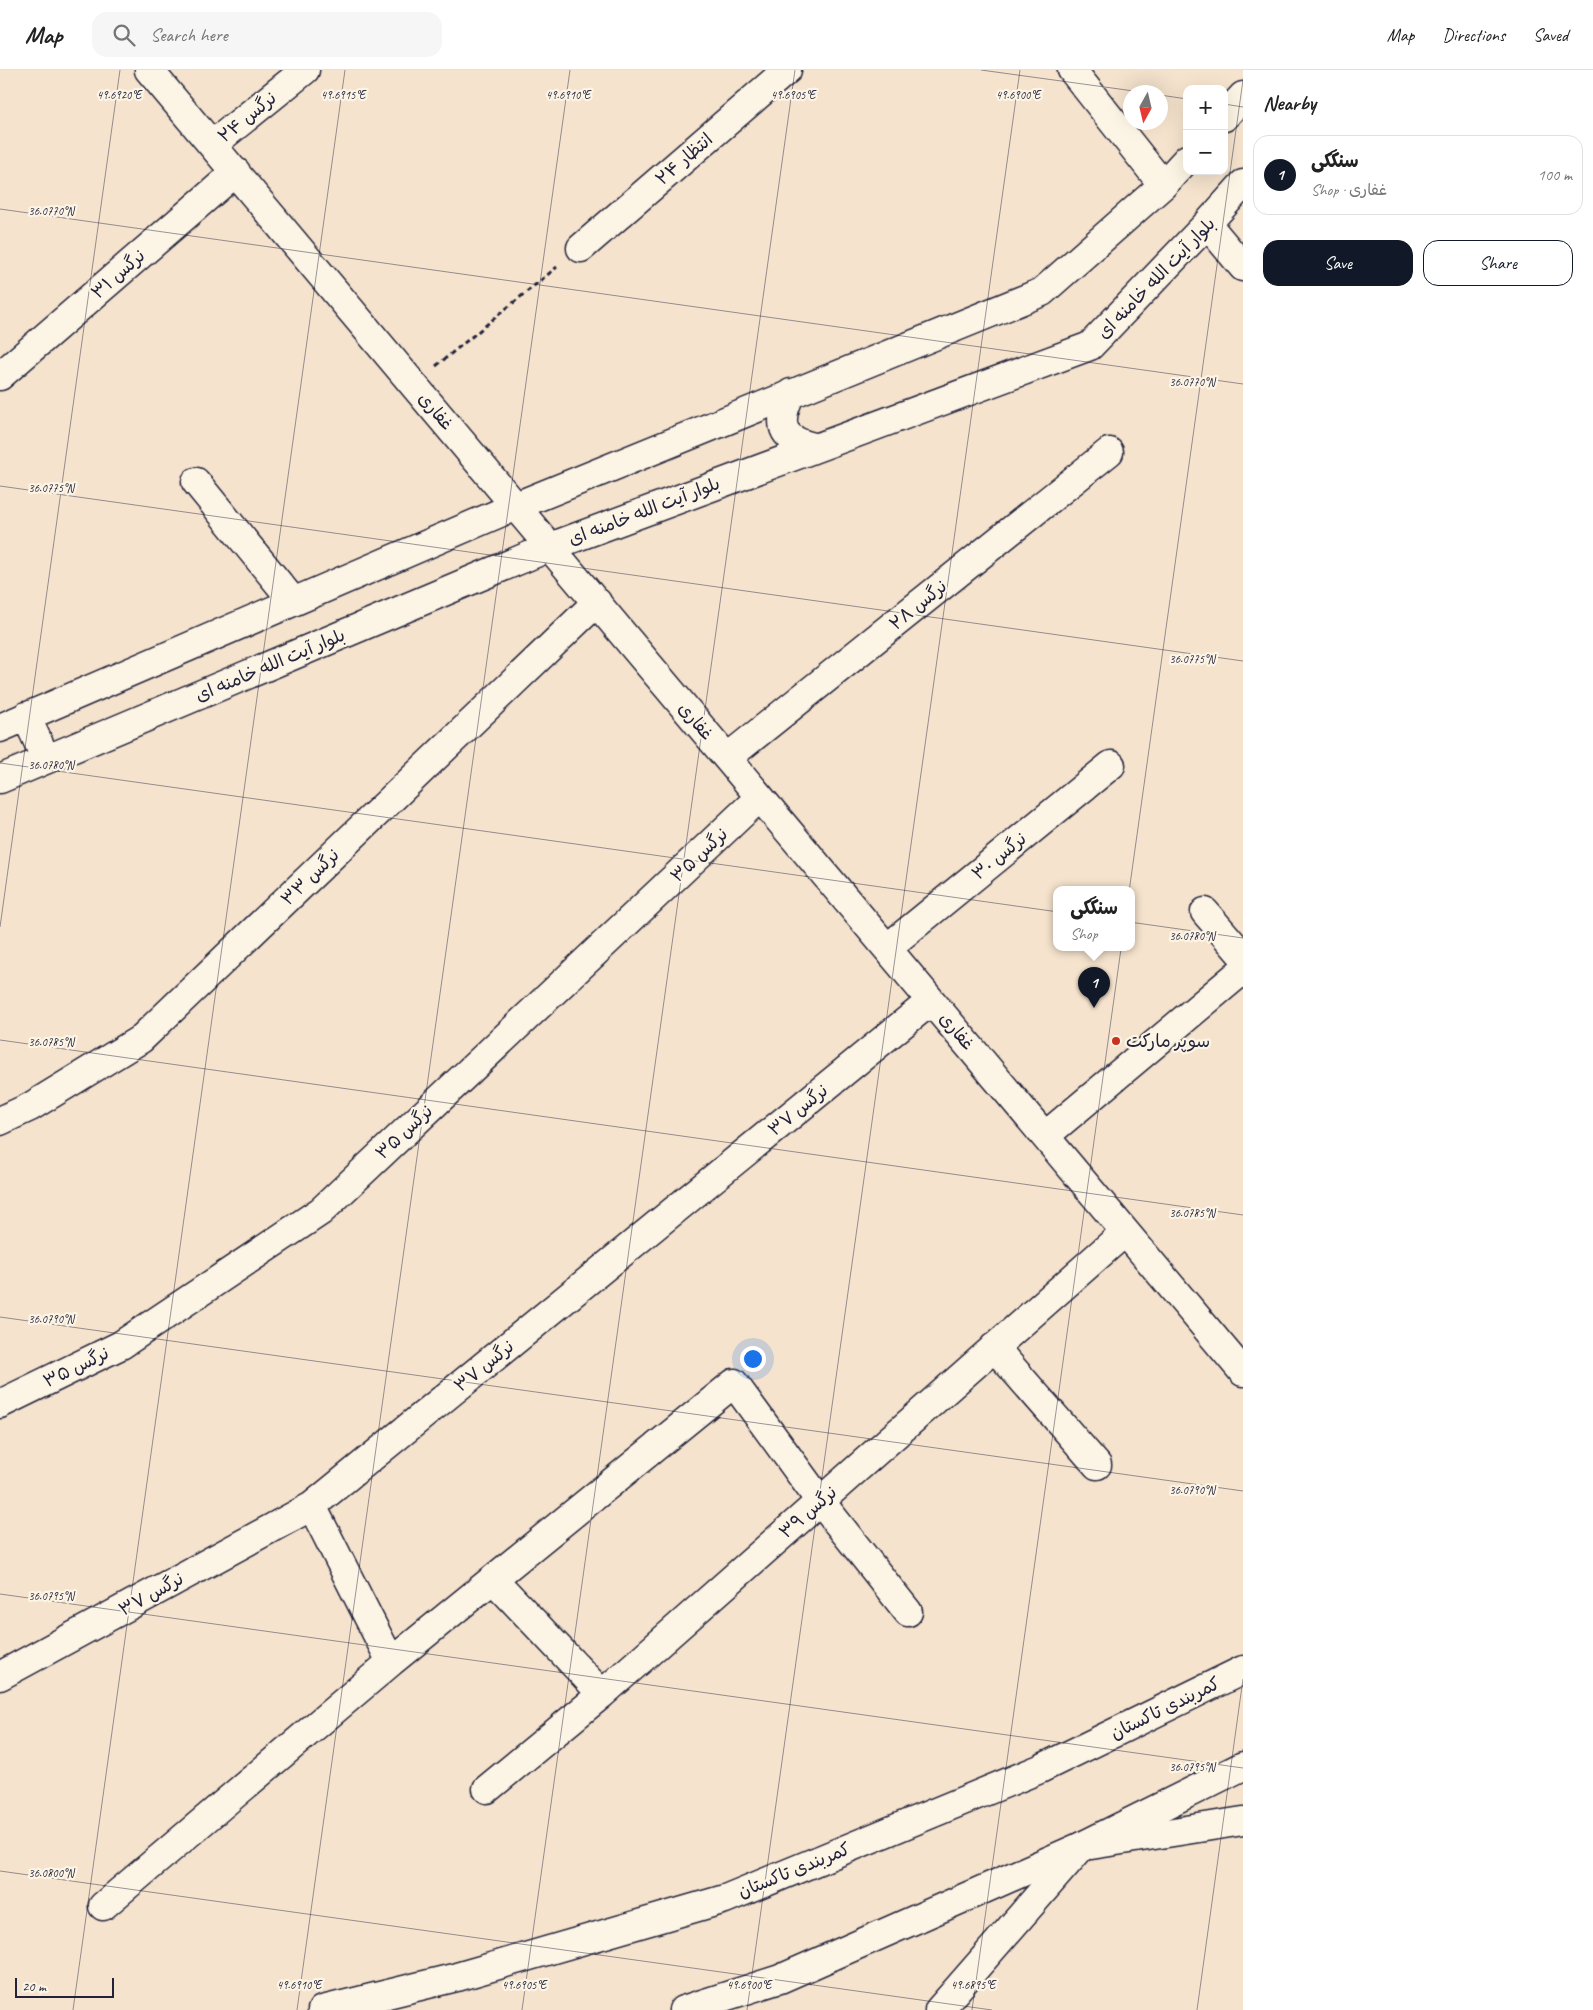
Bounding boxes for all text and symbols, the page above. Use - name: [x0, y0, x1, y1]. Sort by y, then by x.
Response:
- search box: [92, 12, 442, 57]
- text: Map: [25, 20, 62, 50]
- icon: search: [110, 21, 138, 49]
- text: Search here: [150, 23, 228, 47]
- text: Map: [1387, 24, 1414, 46]
- text: Directions: [1442, 24, 1505, 46]
- text: Saved: [1533, 24, 1568, 46]
- north arrow: [1123, 85, 1168, 130]
- map controls: [1183, 85, 1228, 175]
- button: +: [1183, 85, 1228, 130]
- text: 49.6920°E: [97, 87, 143, 103]
- street label: نرگس ۲۴: [213, 87, 281, 147]
- text: 49.6915°E: [321, 87, 367, 103]
- text: 49.6910°E: [546, 87, 592, 103]
- text: 49.6905°E: [771, 87, 817, 103]
- text: 49.6900°E: [996, 87, 1042, 103]
- text: Nearby: [1263, 90, 1316, 116]
- street label: انتظار ۲۴: [651, 128, 717, 190]
- button: −: [1183, 130, 1228, 175]
- text: سنگکی: [1311, 149, 1359, 173]
- text: 1: [1276, 165, 1284, 185]
- text: 100 m: [1538, 165, 1572, 185]
- text: Shop · غفاری: [1311, 180, 1387, 200]
- text: 36.0770°N: [28, 203, 75, 219]
- street label: بلوار آیت الله خامنه ای: [1092, 213, 1220, 343]
- button: Save: [1263, 240, 1413, 286]
- button: Share: [1423, 240, 1573, 286]
- street label: نرگس ۳۱: [86, 245, 150, 303]
- text: 36.0770°N: [1169, 374, 1216, 390]
- street label: غفاری: [414, 387, 458, 435]
- street label: بلوار آیت الله خامنه ای: [565, 472, 723, 550]
- text: 36.0775°N: [28, 480, 75, 496]
- street label: نرگس ۲۸: [885, 575, 951, 635]
- street label: بلوار آیت الله خامنه ای: [192, 624, 348, 706]
- text: 36.0775°N: [1169, 651, 1216, 667]
- street label: غفاری: [674, 697, 718, 745]
- text: 36.0780°N: [28, 757, 75, 773]
- street label: نرگس ۳۵: [666, 823, 732, 887]
- street label: نرگس ۳۰: [967, 827, 1031, 885]
- street label: نرگس ۳۳: [276, 844, 344, 910]
- popup: [1053, 886, 1135, 951]
- text: سنگکی: [1070, 896, 1118, 920]
- text: Shop: [1070, 924, 1097, 944]
- text: 36.0780°N: [1169, 928, 1216, 944]
- pin: 1: [1078, 967, 1110, 1008]
- street label: غفاری: [935, 1007, 979, 1055]
- place label: سوپر مارکت: [1126, 1030, 1210, 1053]
- text: 36.0785°N: [28, 1034, 75, 1050]
- marker: سوپر مارکت: [1110, 1035, 1122, 1047]
- street label: نرگس ۳۷: [764, 1079, 832, 1141]
- street label: نرگس ۳۵: [371, 1100, 437, 1164]
- text: 36.0785°N: [1169, 1205, 1216, 1221]
- text: 36.0790°N: [28, 1311, 75, 1327]
- street label: نرگس ۳۷: [450, 1335, 518, 1397]
- street label: نرگس ۳۵: [40, 1342, 112, 1392]
- your location: [740, 1346, 766, 1372]
- street label: نرگس ۳۹: [775, 1481, 841, 1543]
- text: 36.0790°N: [1169, 1482, 1216, 1498]
- street label: نرگس ۳۷: [115, 1567, 187, 1621]
- text: 36.0795°N: [28, 1588, 75, 1604]
- street label: کمربندی تاکستان: [1107, 1672, 1224, 1744]
- text: 36.0795°N: [1169, 1759, 1216, 1775]
- street label: کمربندی تاکستان: [735, 1837, 854, 1902]
- text: 36.0800°N: [28, 1865, 75, 1881]
- scale bar: [15, 1975, 114, 1998]
- text: 49.6910°E: [277, 1977, 323, 1993]
- text: 49.6905°E: [502, 1977, 548, 1993]
- text: 49.6900°E: [727, 1977, 773, 1993]
- text: 49.6895°E: [951, 1977, 997, 1993]
- text: 20 m: [22, 1978, 46, 1995]

